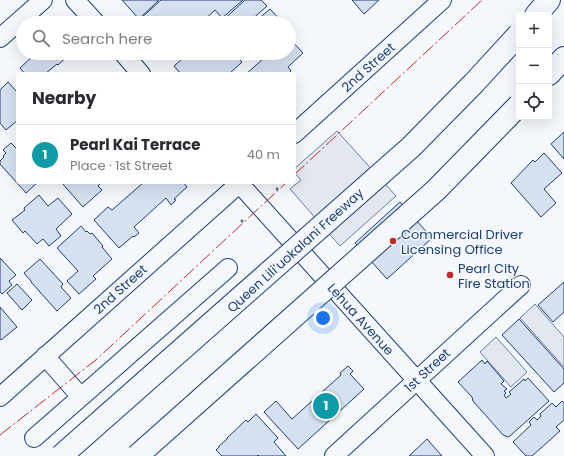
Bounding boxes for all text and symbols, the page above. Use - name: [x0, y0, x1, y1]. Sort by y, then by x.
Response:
- map controls: [516, 12, 552, 120]
- button: +: [516, 12, 552, 48]
- search box: [16, 16, 296, 60]
- icon: search: [30, 27, 52, 49]
- text: Search here: [62, 28, 152, 49]
- street label: 2nd Street: [337, 38, 399, 97]
- button: −: [516, 48, 552, 84]
- button: locate: [516, 84, 552, 120]
- text: Nearby: [32, 86, 96, 110]
- text: Pearl Kai Terrace: [70, 134, 201, 155]
- text: 1: [43, 145, 47, 164]
- text: 40 m: [247, 145, 280, 164]
- text: Place · 1st Street: [70, 156, 172, 175]
- street label: Queen Liliʻuokalani Freeway: [223, 183, 368, 317]
- place label: Commercial Driver Licensing Office: [401, 225, 523, 259]
- marker: Commercial Driver Licensing Office: [388, 236, 398, 246]
- place label: Pearl City Fire Station: [458, 259, 530, 293]
- street label: 2nd Street: [89, 260, 151, 319]
- marker: Pearl City Fire Station: [445, 270, 455, 280]
- street label: Lehua Avenue: [323, 279, 398, 360]
- your location: [313, 308, 333, 328]
- street label: 1st Street: [400, 344, 455, 397]
- pin: 1: [313, 391, 339, 421]

